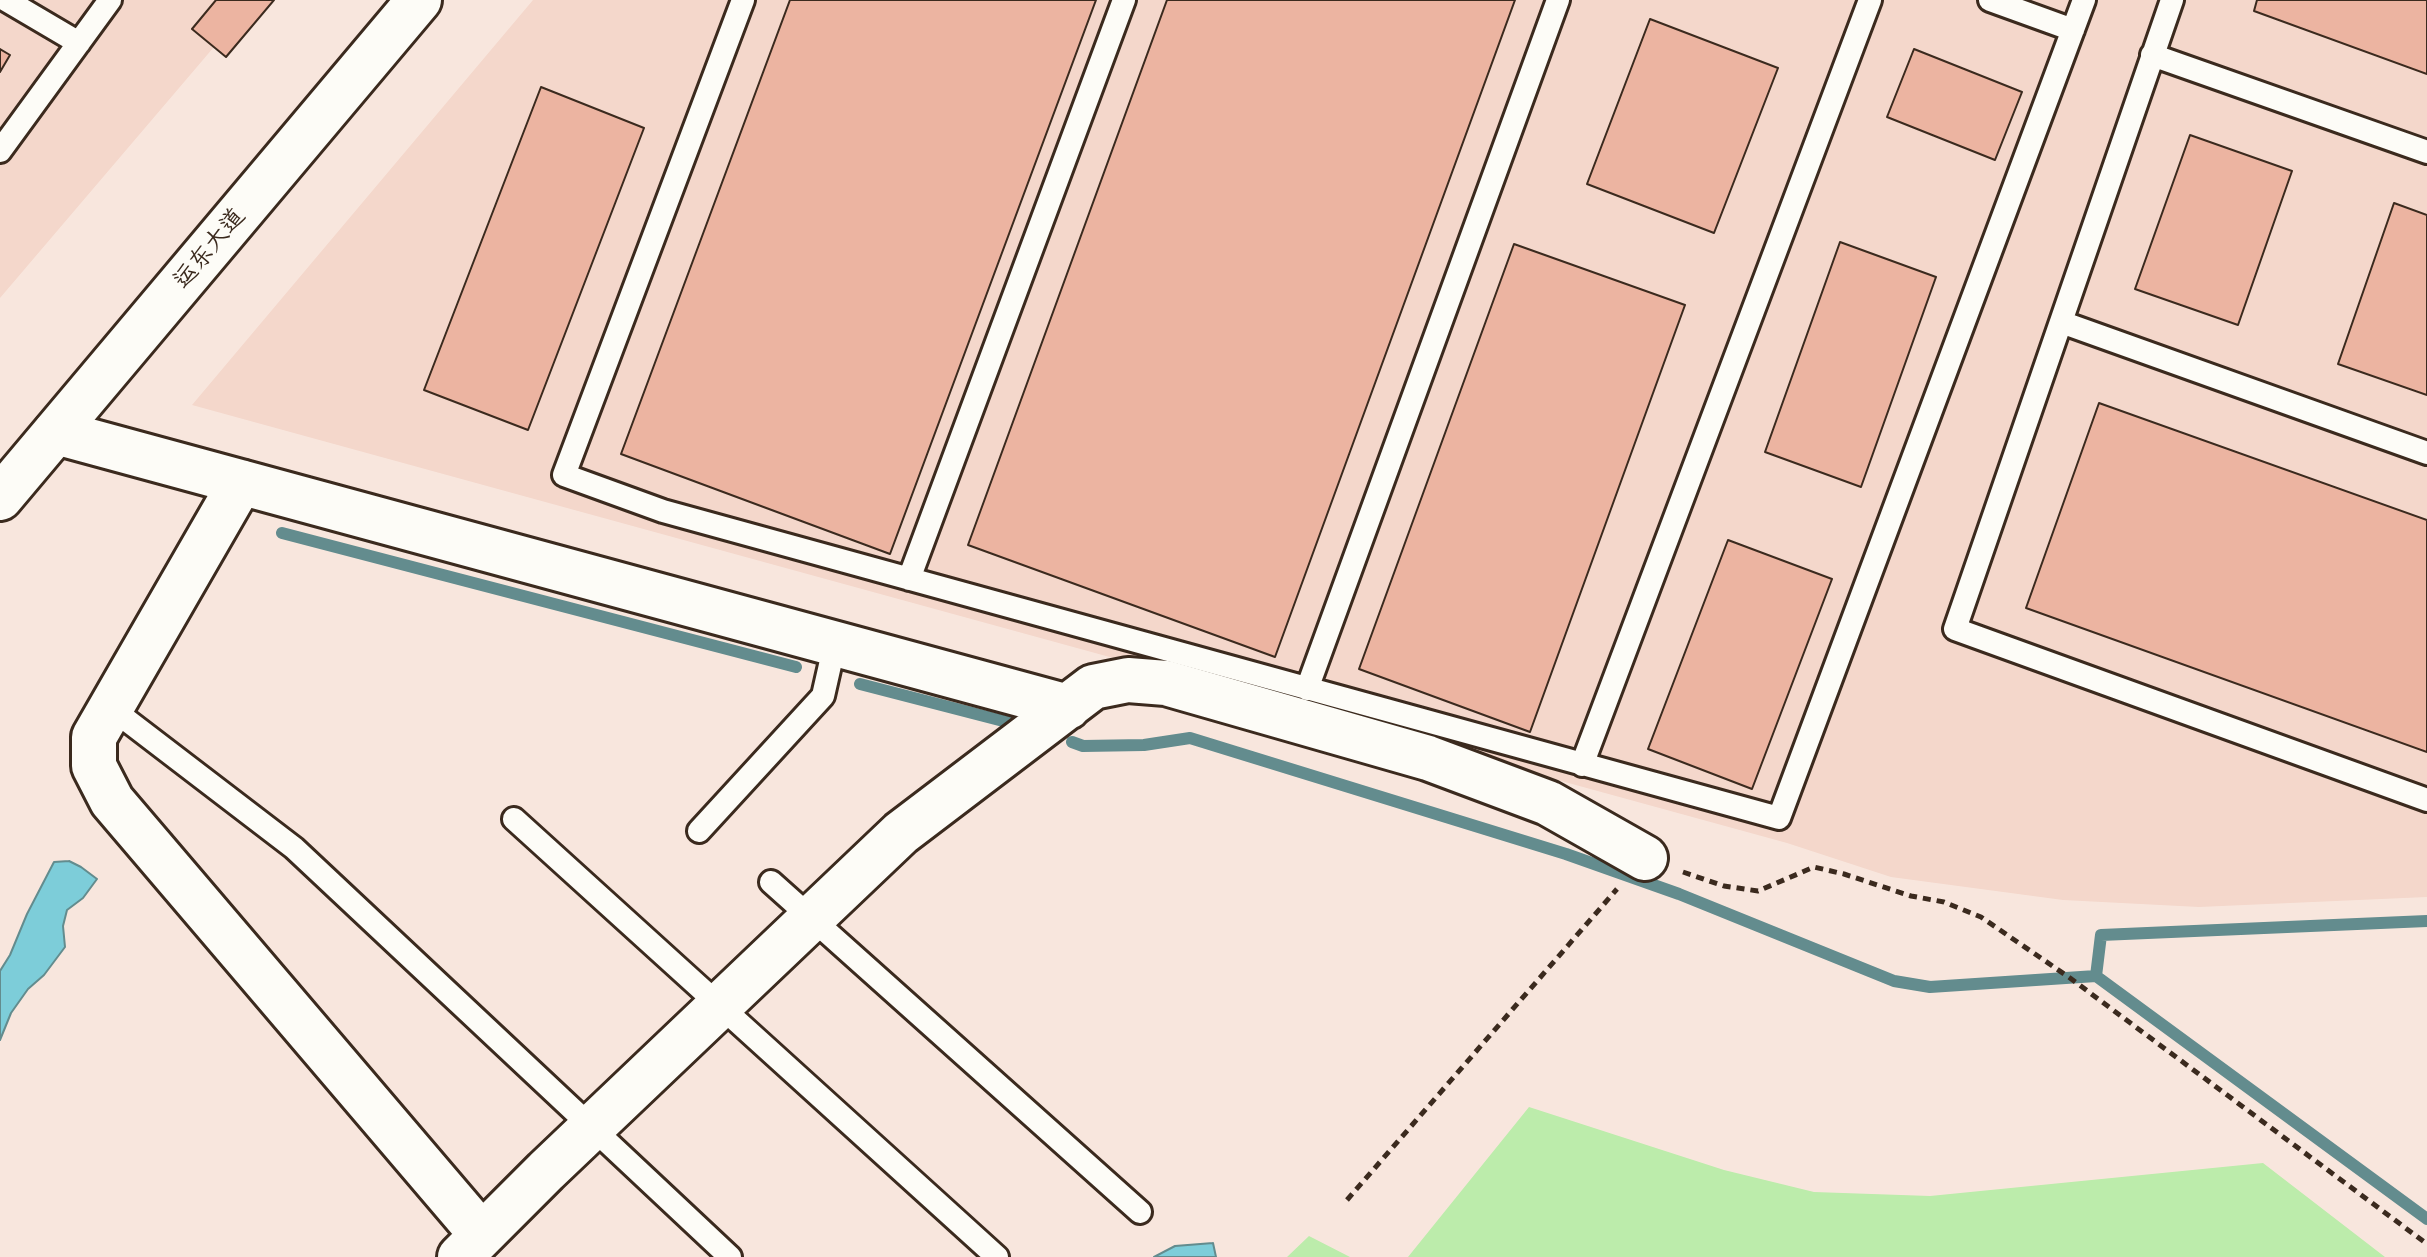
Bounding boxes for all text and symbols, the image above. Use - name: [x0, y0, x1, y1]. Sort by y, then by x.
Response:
- street label: 运东大道: [168, 203, 252, 295]

